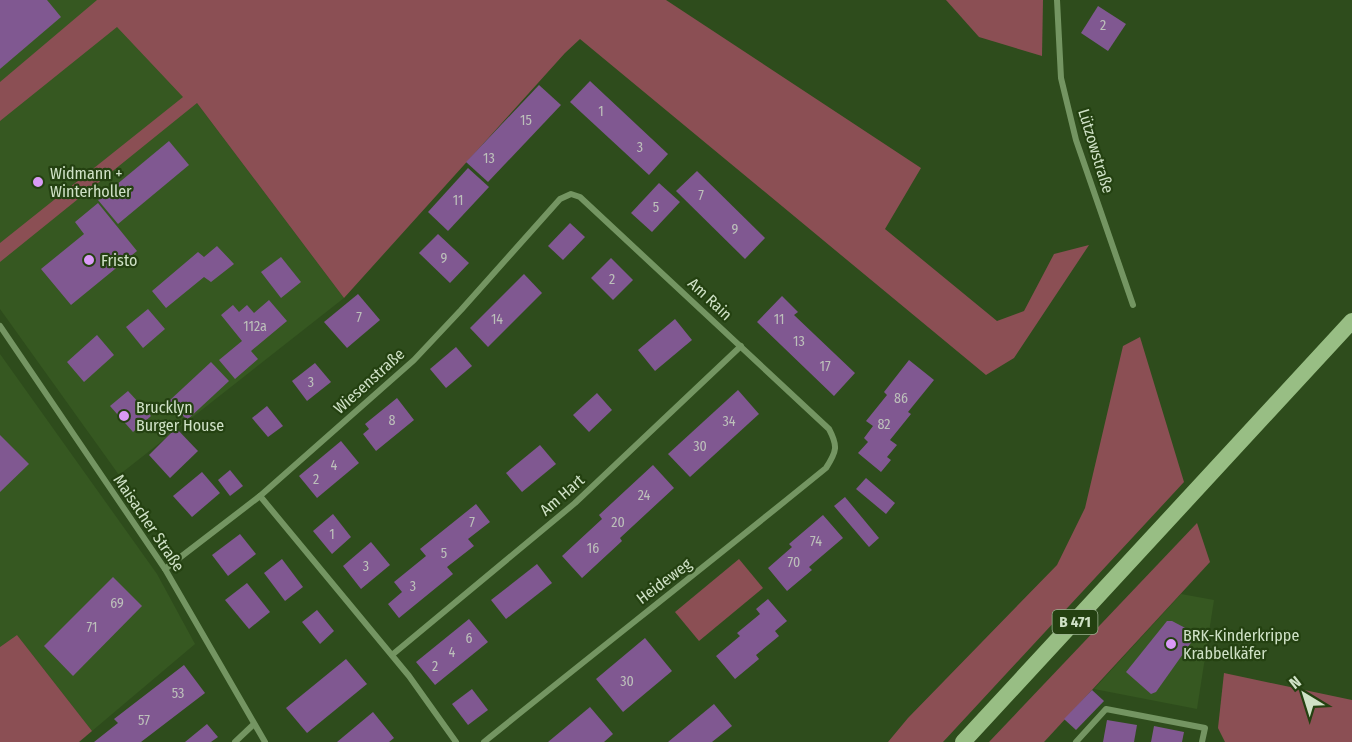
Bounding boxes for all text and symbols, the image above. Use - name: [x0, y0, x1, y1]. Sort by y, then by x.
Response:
- house number: 2: [1100, 17, 1106, 34]
- house number: 1: [598, 103, 604, 120]
- street label: Lützowstraße: [1074, 107, 1118, 195]
- house number: 15: [520, 112, 532, 129]
- house number: 3: [637, 139, 643, 156]
- house number: 13: [483, 150, 495, 167]
- place label: Widmann + Winterholler: [50, 164, 132, 201]
- marker: Widmann + Winterholler: [31, 175, 45, 189]
- house number: 7: [698, 187, 704, 204]
- house number: 11: [453, 192, 463, 209]
- house number: 5: [653, 199, 659, 216]
- house number: 9: [732, 221, 739, 238]
- house number: 9: [441, 250, 448, 267]
- place label: Fristo: [101, 251, 137, 270]
- marker: Fristo: [82, 253, 96, 267]
- house number: 2: [609, 271, 615, 288]
- street label: Am Rain: [684, 274, 736, 324]
- house number: 7: [356, 309, 362, 326]
- house number: 14: [491, 311, 503, 328]
- house number: 11: [774, 311, 784, 328]
- house number: 112a: [243, 318, 267, 335]
- house number: 13: [793, 333, 805, 350]
- street label: Wiesenstraße: [330, 344, 408, 418]
- house number: 17: [819, 358, 831, 375]
- house number: 3: [308, 374, 314, 391]
- house number: 86: [894, 390, 908, 407]
- place label: Brucklyn Burger House: [136, 398, 224, 435]
- marker: Brucklyn Burger House: [117, 409, 131, 423]
- house number: 8: [389, 412, 396, 429]
- house number: 34: [722, 413, 736, 430]
- house number: 82: [877, 416, 891, 433]
- house number: 30: [693, 438, 707, 455]
- house number: 4: [331, 457, 338, 474]
- street label: Am Hart: [536, 470, 589, 520]
- street label: Maisacher Straße: [110, 471, 188, 575]
- house number: 2: [313, 471, 319, 488]
- house number: 24: [638, 487, 651, 504]
- house number: 7: [469, 514, 475, 531]
- house number: 20: [611, 514, 625, 531]
- house number: 1: [329, 526, 335, 543]
- house number: 74: [810, 533, 822, 550]
- house number: 16: [587, 540, 599, 557]
- house number: 5: [441, 545, 447, 562]
- street label: Heideweg: [633, 554, 696, 608]
- house number: 70: [788, 554, 800, 571]
- house number: 3: [363, 558, 369, 575]
- house number: 3: [410, 578, 416, 595]
- house number: 69: [110, 595, 124, 612]
- road number: B 471: [1052, 610, 1098, 634]
- house number: 71: [87, 619, 97, 636]
- place label: BRK-Kinderkrippe Krabbelkäfer: [1183, 626, 1299, 663]
- house number: 6: [466, 630, 473, 647]
- marker: BRK-Kinderkrippe Krabbelkäfer: [1164, 637, 1178, 651]
- house number: 4: [449, 644, 456, 661]
- house number: 2: [432, 658, 438, 675]
- north arrow: [1274, 664, 1334, 724]
- text: N: [1285, 672, 1305, 693]
- house number: 30: [620, 673, 634, 690]
- house number: 53: [172, 685, 184, 702]
- house number: 57: [138, 712, 150, 729]

